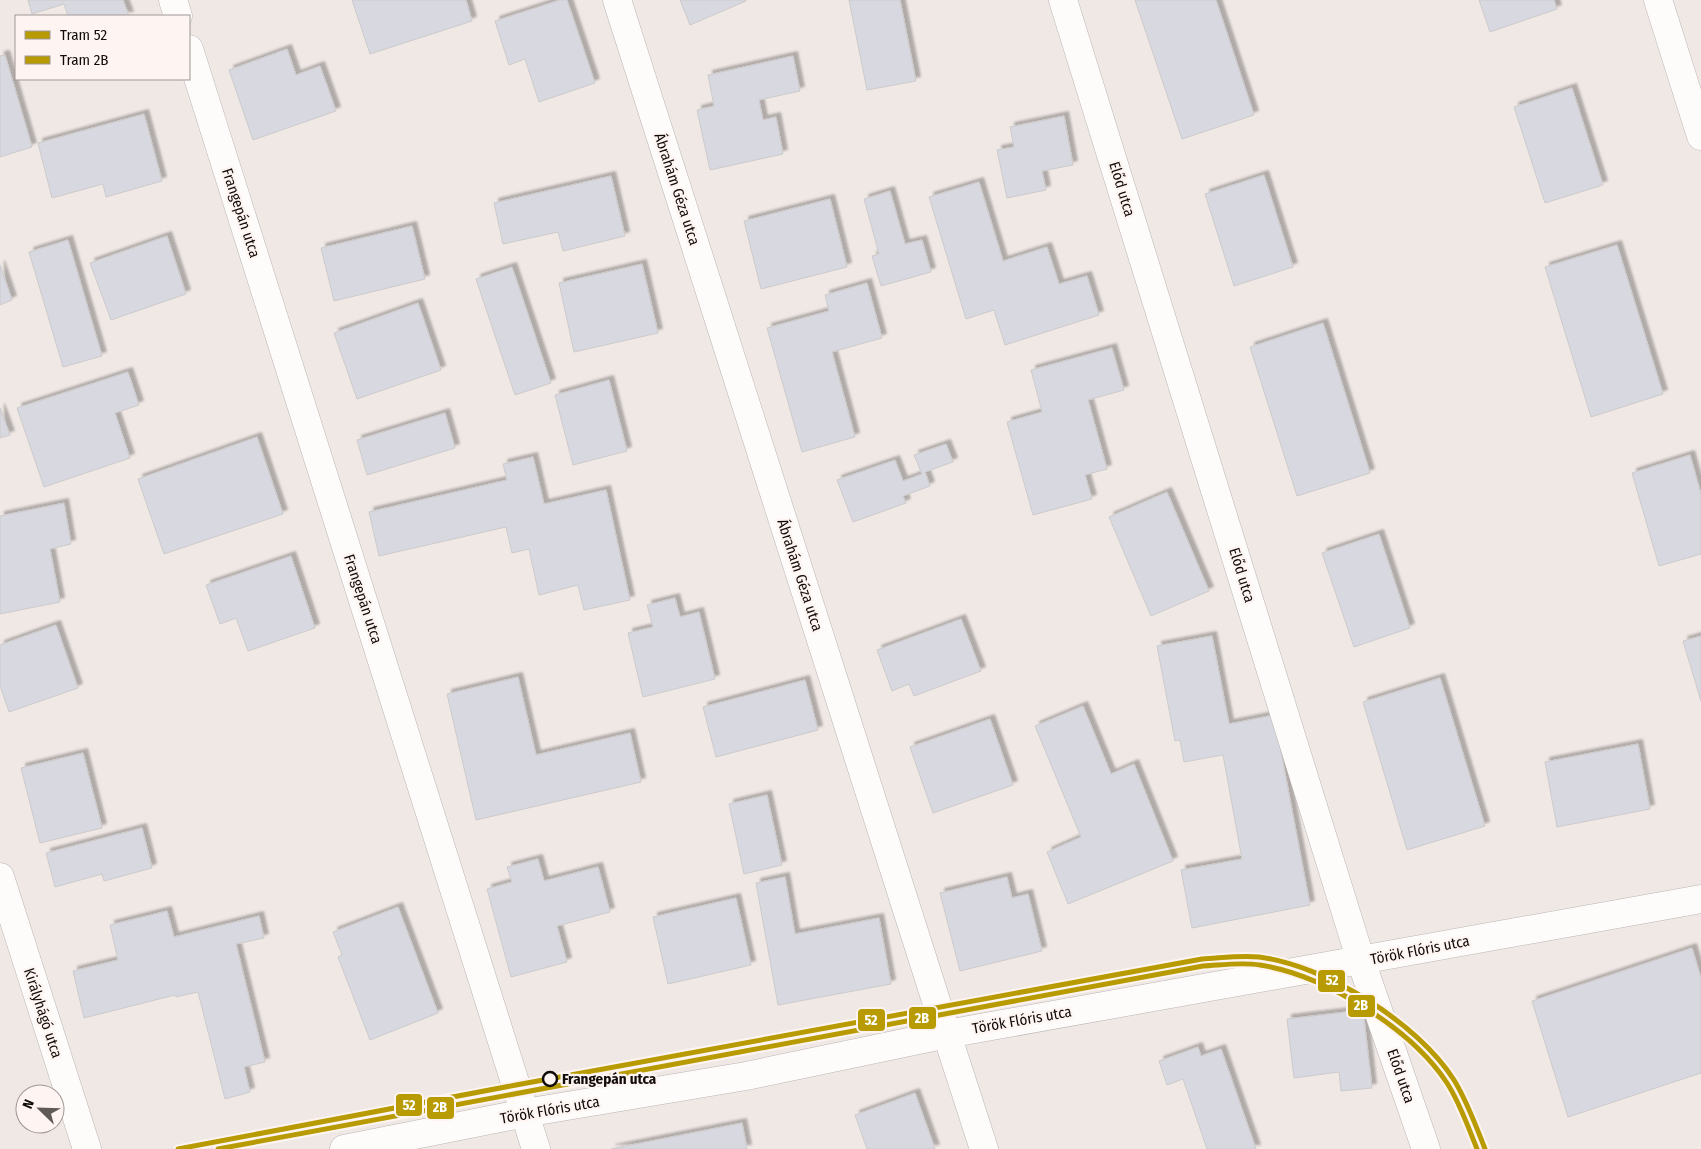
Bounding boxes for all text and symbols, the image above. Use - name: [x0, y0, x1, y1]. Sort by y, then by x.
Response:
- legend: [15, 15, 190, 80]
- text: Tram 52: [60, 26, 107, 44]
- text: Tram 2B: [60, 51, 109, 69]
- street label: Ábrahám Géza utca: [650, 131, 704, 247]
- street label: Előd utca: [1105, 159, 1139, 219]
- street label: Frangepán utca: [218, 166, 264, 260]
- street label: Ábrahám Géza utca: [773, 517, 827, 633]
- street label: Előd utca: [1225, 545, 1259, 605]
- street label: Frangepán utca: [340, 552, 386, 646]
- street label: Török Flóris utca: [1369, 932, 1471, 968]
- street label: Királyhágó utca: [20, 966, 66, 1060]
- line badge: 52: [1317, 969, 1346, 993]
- text: 52: [1325, 972, 1339, 989]
- line badge: 2B: [1347, 994, 1376, 1018]
- text: 2B: [1353, 997, 1368, 1014]
- street label: Török Flóris utca: [971, 1002, 1073, 1038]
- line badge: 2B: [908, 1006, 937, 1030]
- line badge: 52: [857, 1008, 886, 1032]
- text: 2B: [914, 1010, 929, 1027]
- text: 52: [864, 1012, 878, 1029]
- street label: Előd utca: [1383, 1046, 1419, 1106]
- place label: Frangepán utca: [562, 1070, 657, 1088]
- marker: Frangepán utca: [542, 1071, 558, 1087]
- north arrow: [15, 1084, 65, 1134]
- street label: Török Flóris utca: [499, 1092, 601, 1128]
- line badge: 52: [395, 1093, 423, 1117]
- line badge: 2B: [426, 1096, 455, 1120]
- text: N: [19, 1097, 38, 1111]
- text: 52: [402, 1097, 416, 1114]
- text: 2B: [432, 1099, 447, 1116]

